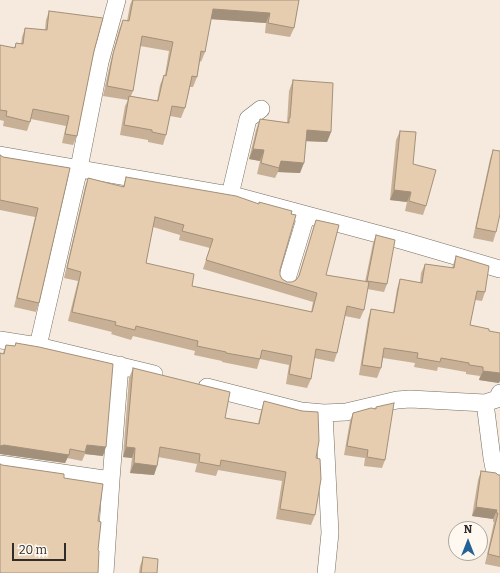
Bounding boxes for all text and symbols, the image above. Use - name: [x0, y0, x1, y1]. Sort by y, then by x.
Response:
- north arrow: [448, 521, 488, 561]
- text: N: [464, 523, 472, 536]
- scale bar: [14, 535, 68, 561]
- text: 20 m: [19, 543, 47, 557]

